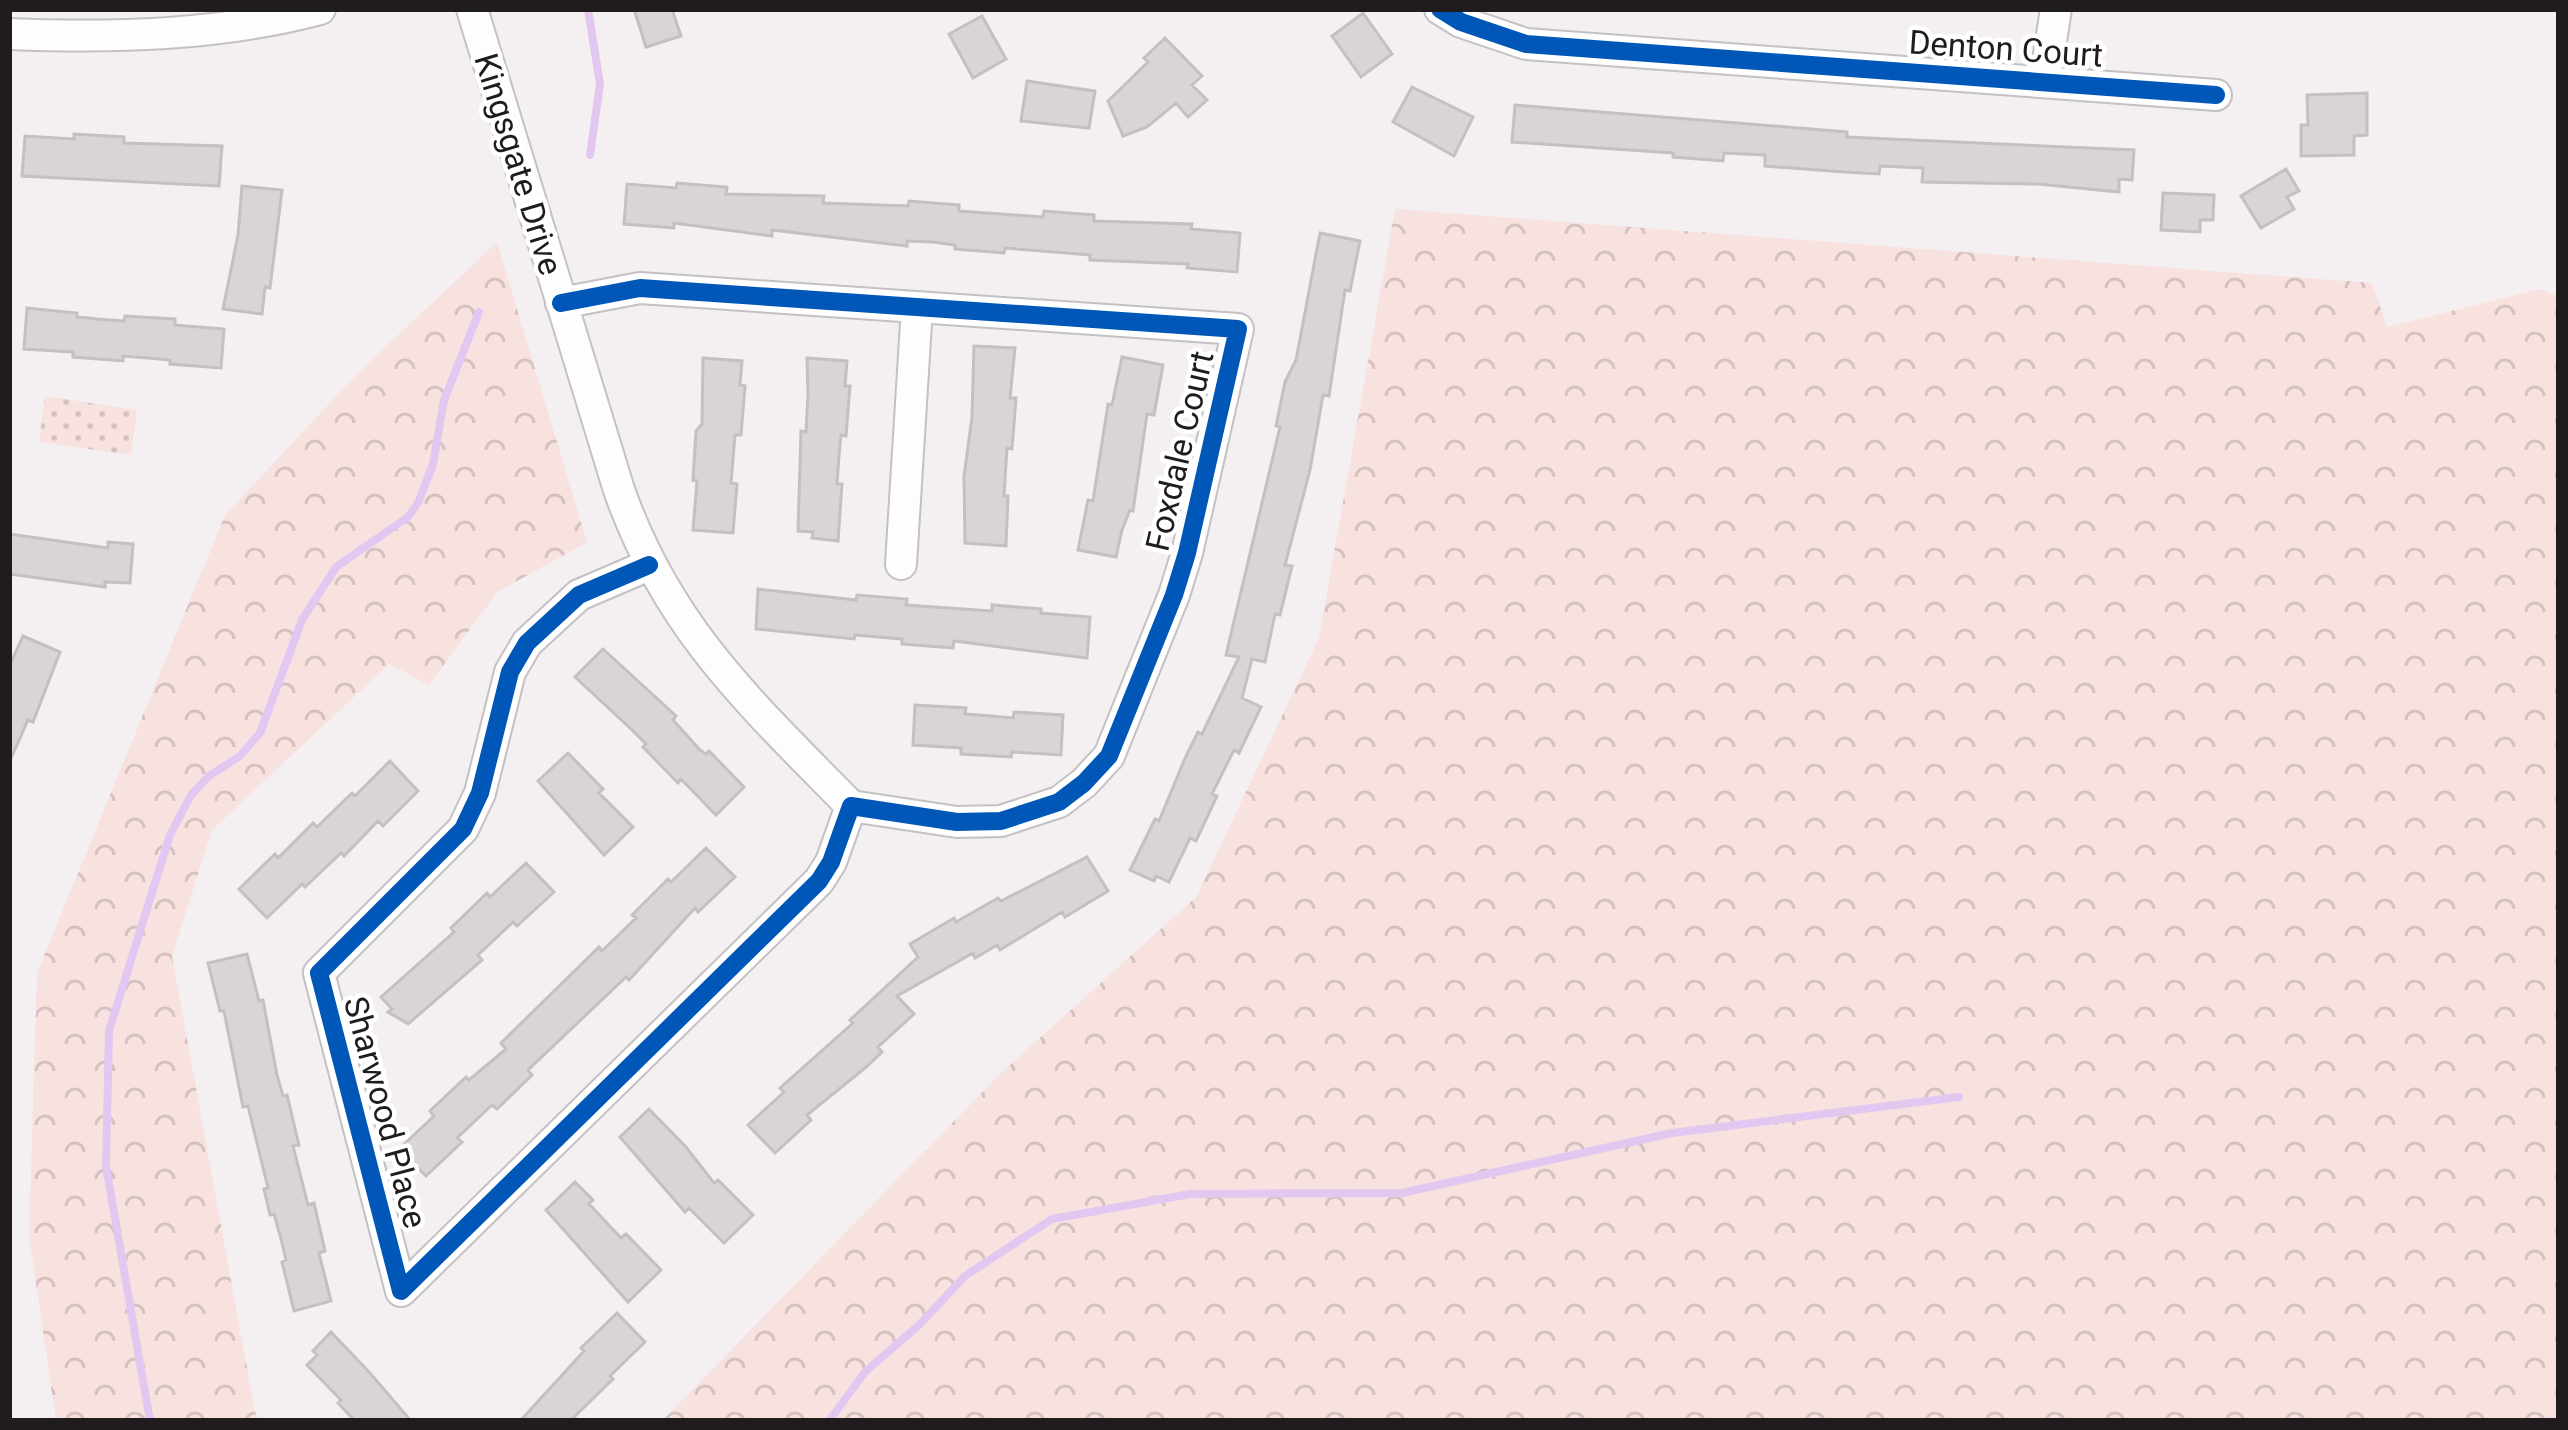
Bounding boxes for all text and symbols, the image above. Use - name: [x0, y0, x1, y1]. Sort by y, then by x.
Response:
- street label: Denton Court: [1908, 22, 2104, 75]
- street label: Kingsgate Drive: [466, 49, 571, 280]
- street label: Foxdale Court: [1138, 347, 1221, 555]
- street label: Sharwood Place: [336, 992, 435, 1232]

